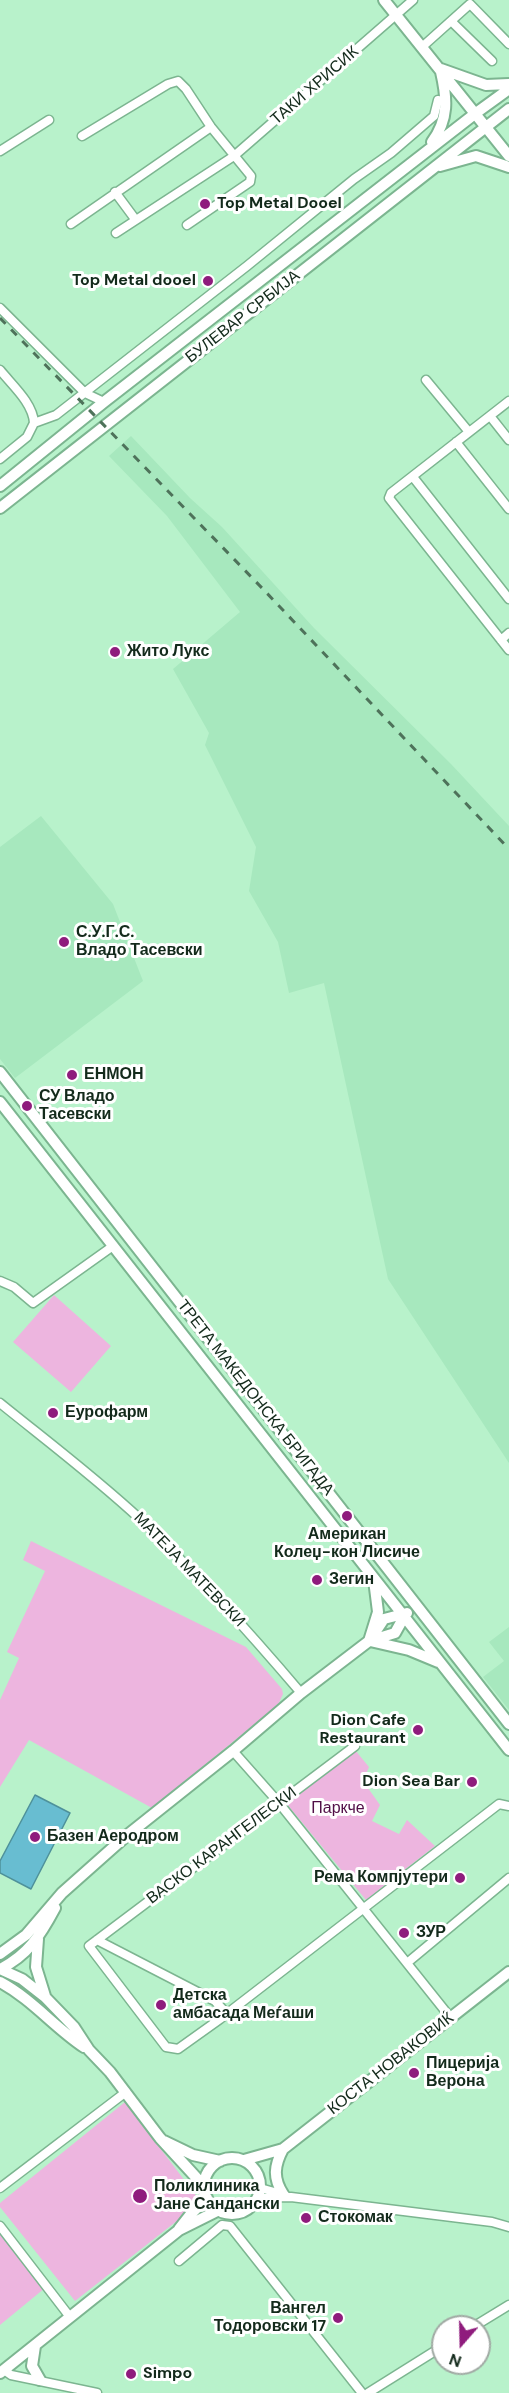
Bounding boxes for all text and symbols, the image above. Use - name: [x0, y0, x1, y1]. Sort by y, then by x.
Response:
- street label: ТАКИ ХРИСИК: [267, 43, 363, 129]
- place label: Top Metal Dooel: [217, 194, 342, 214]
- marker: Top Metal Dooel: [198, 197, 212, 211]
- street label: БУЛЕВАР СРБИЈА: [182, 266, 304, 368]
- place label: Top Metal dooel: [72, 271, 196, 291]
- marker: Top Metal dooel: [201, 274, 215, 288]
- place label: Жито Лукс: [127, 642, 209, 662]
- marker: Жито Лукс: [108, 645, 122, 659]
- place label: С.У.Г.С. Владо Тасевски: [76, 923, 203, 961]
- marker: С.У.Г.С. Владо Тасевски: [57, 935, 71, 949]
- place label: ЕНМОН: [84, 1065, 144, 1085]
- marker: ЕНМОН: [65, 1068, 79, 1082]
- place label: СУ Владо Тасевски: [39, 1087, 115, 1125]
- marker: СУ Владо Тасевски: [20, 1099, 34, 1113]
- street label: ТРЕТА МАКЕДОНСКА БРИГАДА: [173, 1296, 337, 1500]
- place label: Еурофарм: [65, 1403, 148, 1423]
- marker: Еурофарм: [46, 1406, 60, 1420]
- street label: МАТЕЈА МАТЕВСКИ: [129, 1509, 249, 1631]
- marker: Американ Колеџ-кон Лисиче: [340, 1509, 354, 1523]
- place label: Американ Колеџ-кон Лисиче: [274, 1525, 420, 1563]
- place label: Зегин: [329, 1570, 374, 1590]
- marker: Зегин: [310, 1573, 324, 1587]
- place label: Dion Cafe Restaurant: [320, 1711, 406, 1749]
- marker: Dion Cafe Restaurant: [411, 1723, 425, 1737]
- place label: Dion Sea Bar: [362, 1772, 460, 1792]
- marker: Dion Sea Bar: [465, 1775, 479, 1789]
- street label: ВАСКО КАРАНГЕЛЕСКИ: [143, 1783, 301, 1909]
- park label: Паркче: [311, 1799, 365, 1819]
- place label: Базен Аеродром: [47, 1827, 179, 1847]
- marker: Базен Аеродром: [28, 1830, 42, 1844]
- place label: Рема Компјутери: [314, 1868, 448, 1888]
- marker: Рема Компјутери: [453, 1871, 467, 1885]
- place label: ЗУР: [416, 1923, 446, 1943]
- marker: ЗУР: [397, 1926, 411, 1940]
- place label: Детска амбасада Меѓаши: [173, 1986, 314, 2024]
- marker: Детска амбасада Меѓаши: [154, 1998, 168, 2012]
- street label: КОСТА НОВАКОВИЌ: [324, 2009, 458, 2119]
- place label: Пицерија Верона: [426, 2054, 499, 2092]
- marker: Пицерија Верона: [407, 2066, 421, 2080]
- place label: Поликлиника Јане Сандански: [154, 2177, 280, 2215]
- marker: Поликлиника Јане Сандански: [131, 2187, 149, 2205]
- place label: Стокомак: [318, 2208, 393, 2228]
- marker: Стокомак: [299, 2211, 313, 2225]
- place label: Вангел Тодоровски 17: [214, 2299, 326, 2337]
- marker: Вангел Тодоровски 17: [331, 2311, 345, 2325]
- north arrow: [431, 2315, 491, 2375]
- text: N: [446, 2349, 464, 2372]
- place label: Simpo: [143, 2364, 192, 2384]
- marker: Simpo: [124, 2367, 138, 2381]

